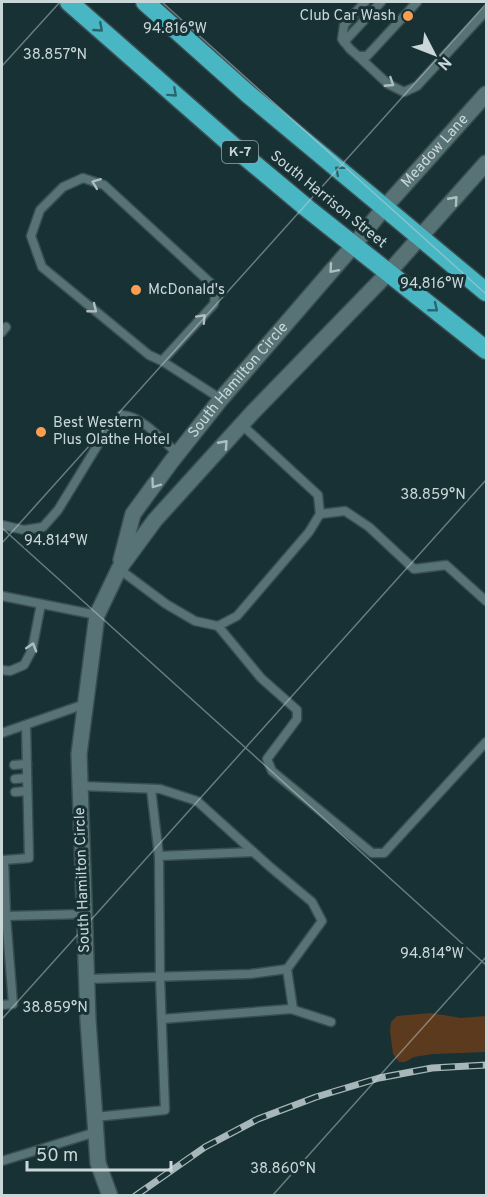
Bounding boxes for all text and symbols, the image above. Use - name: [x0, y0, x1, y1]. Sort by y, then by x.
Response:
- place label: Club Car Wash: [300, 7, 396, 26]
- marker: Club Car Wash: [401, 9, 415, 23]
- text: 94.816°W: [143, 20, 207, 39]
- one-way arrow: [92, 21, 103, 32]
- north arrow: [404, 24, 464, 84]
- text: 38.857°N: [23, 46, 87, 65]
- text: N: [432, 52, 455, 74]
- one-way arrow: [384, 76, 394, 88]
- one-way arrow: [166, 86, 176, 97]
- street label: Meadow Lane: [397, 110, 473, 192]
- road number: K-7: [222, 141, 258, 163]
- street label: South Harrison Street: [266, 147, 390, 253]
- one-way arrow: [335, 166, 346, 177]
- one-way arrow: [91, 178, 102, 190]
- one-way arrow: [447, 196, 458, 207]
- one-way arrow: [329, 263, 340, 273]
- text: 94.816°W: [400, 275, 464, 294]
- place label: McDonald's: [148, 281, 225, 300]
- marker: McDonald's: [129, 283, 143, 297]
- one-way arrow: [428, 301, 439, 312]
- one-way arrow: [86, 302, 97, 313]
- one-way arrow: [195, 314, 206, 325]
- street label: South Hamilton Circle: [184, 318, 293, 442]
- place label: Best Western Plus Olathe Hotel: [53, 414, 170, 450]
- marker: Best Western Plus Olathe Hotel: [34, 425, 48, 439]
- one-way arrow: [217, 440, 228, 451]
- one-way arrow: [151, 478, 162, 489]
- text: 38.859°N: [400, 486, 466, 505]
- text: 94.814°W: [24, 532, 88, 551]
- one-way arrow: [25, 642, 37, 653]
- street label: South Hamilton Circle: [71, 807, 95, 953]
- text: 94.814°W: [400, 945, 464, 964]
- text: 38.859°N: [22, 999, 88, 1018]
- scale bar: [27, 1134, 171, 1172]
- text: 50 m: [36, 1145, 78, 1168]
- text: 38.860°N: [250, 1160, 316, 1179]

